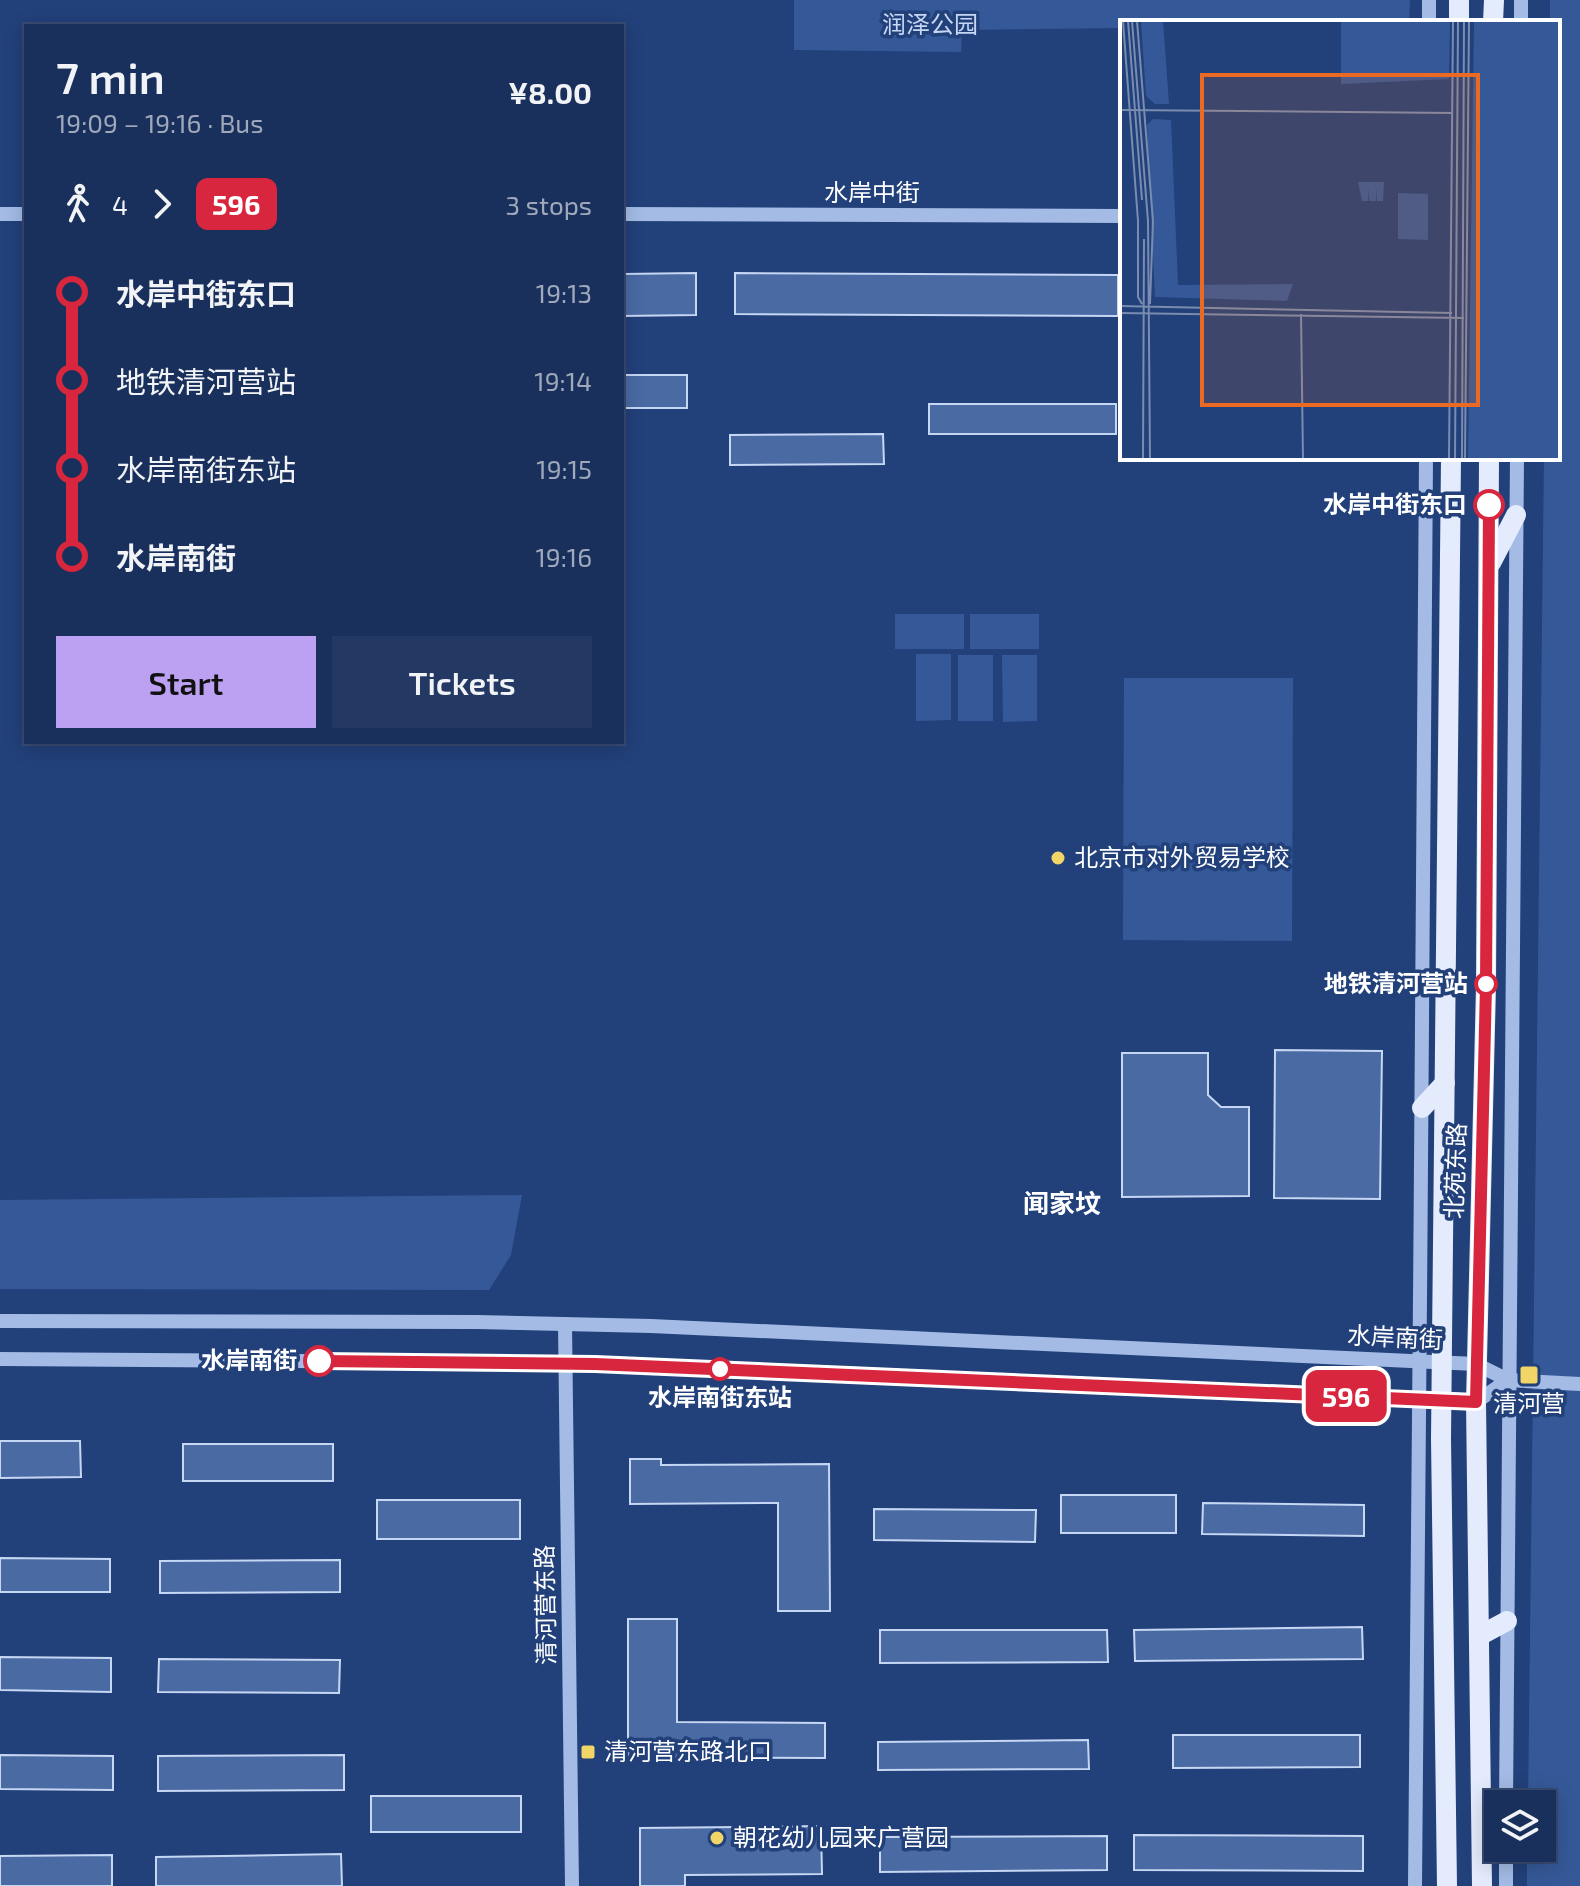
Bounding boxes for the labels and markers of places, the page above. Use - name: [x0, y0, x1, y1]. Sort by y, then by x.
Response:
- place label: 水岸中街东口: [1323, 489, 1467, 518]
- marker: 水岸中街东口: [1474, 490, 1504, 520]
- place label: 北京市对外贸易学校: [1074, 842, 1290, 871]
- marker: 北京市对外贸易学校: [1049, 849, 1067, 867]
- place label: 地铁清河营站: [1324, 968, 1468, 997]
- marker: 地铁清河营站: [1475, 973, 1497, 995]
- place label: 水岸南街: [201, 1345, 297, 1374]
- marker: 水岸南街: [304, 1346, 334, 1376]
- marker: 水岸南街东站: [709, 1358, 731, 1380]
- marker: 清河营: [1518, 1364, 1540, 1386]
- place label: 水岸南街东站: [648, 1382, 792, 1411]
- place label: 清河营: [1493, 1388, 1565, 1417]
- place label: 清河营东路北口: [604, 1736, 772, 1765]
- marker: 清河营东路北口: [579, 1743, 597, 1761]
- place label: 朝花幼儿园来广营园: [733, 1822, 949, 1851]
- marker: 朝花幼儿园来广营园: [708, 1829, 726, 1847]

